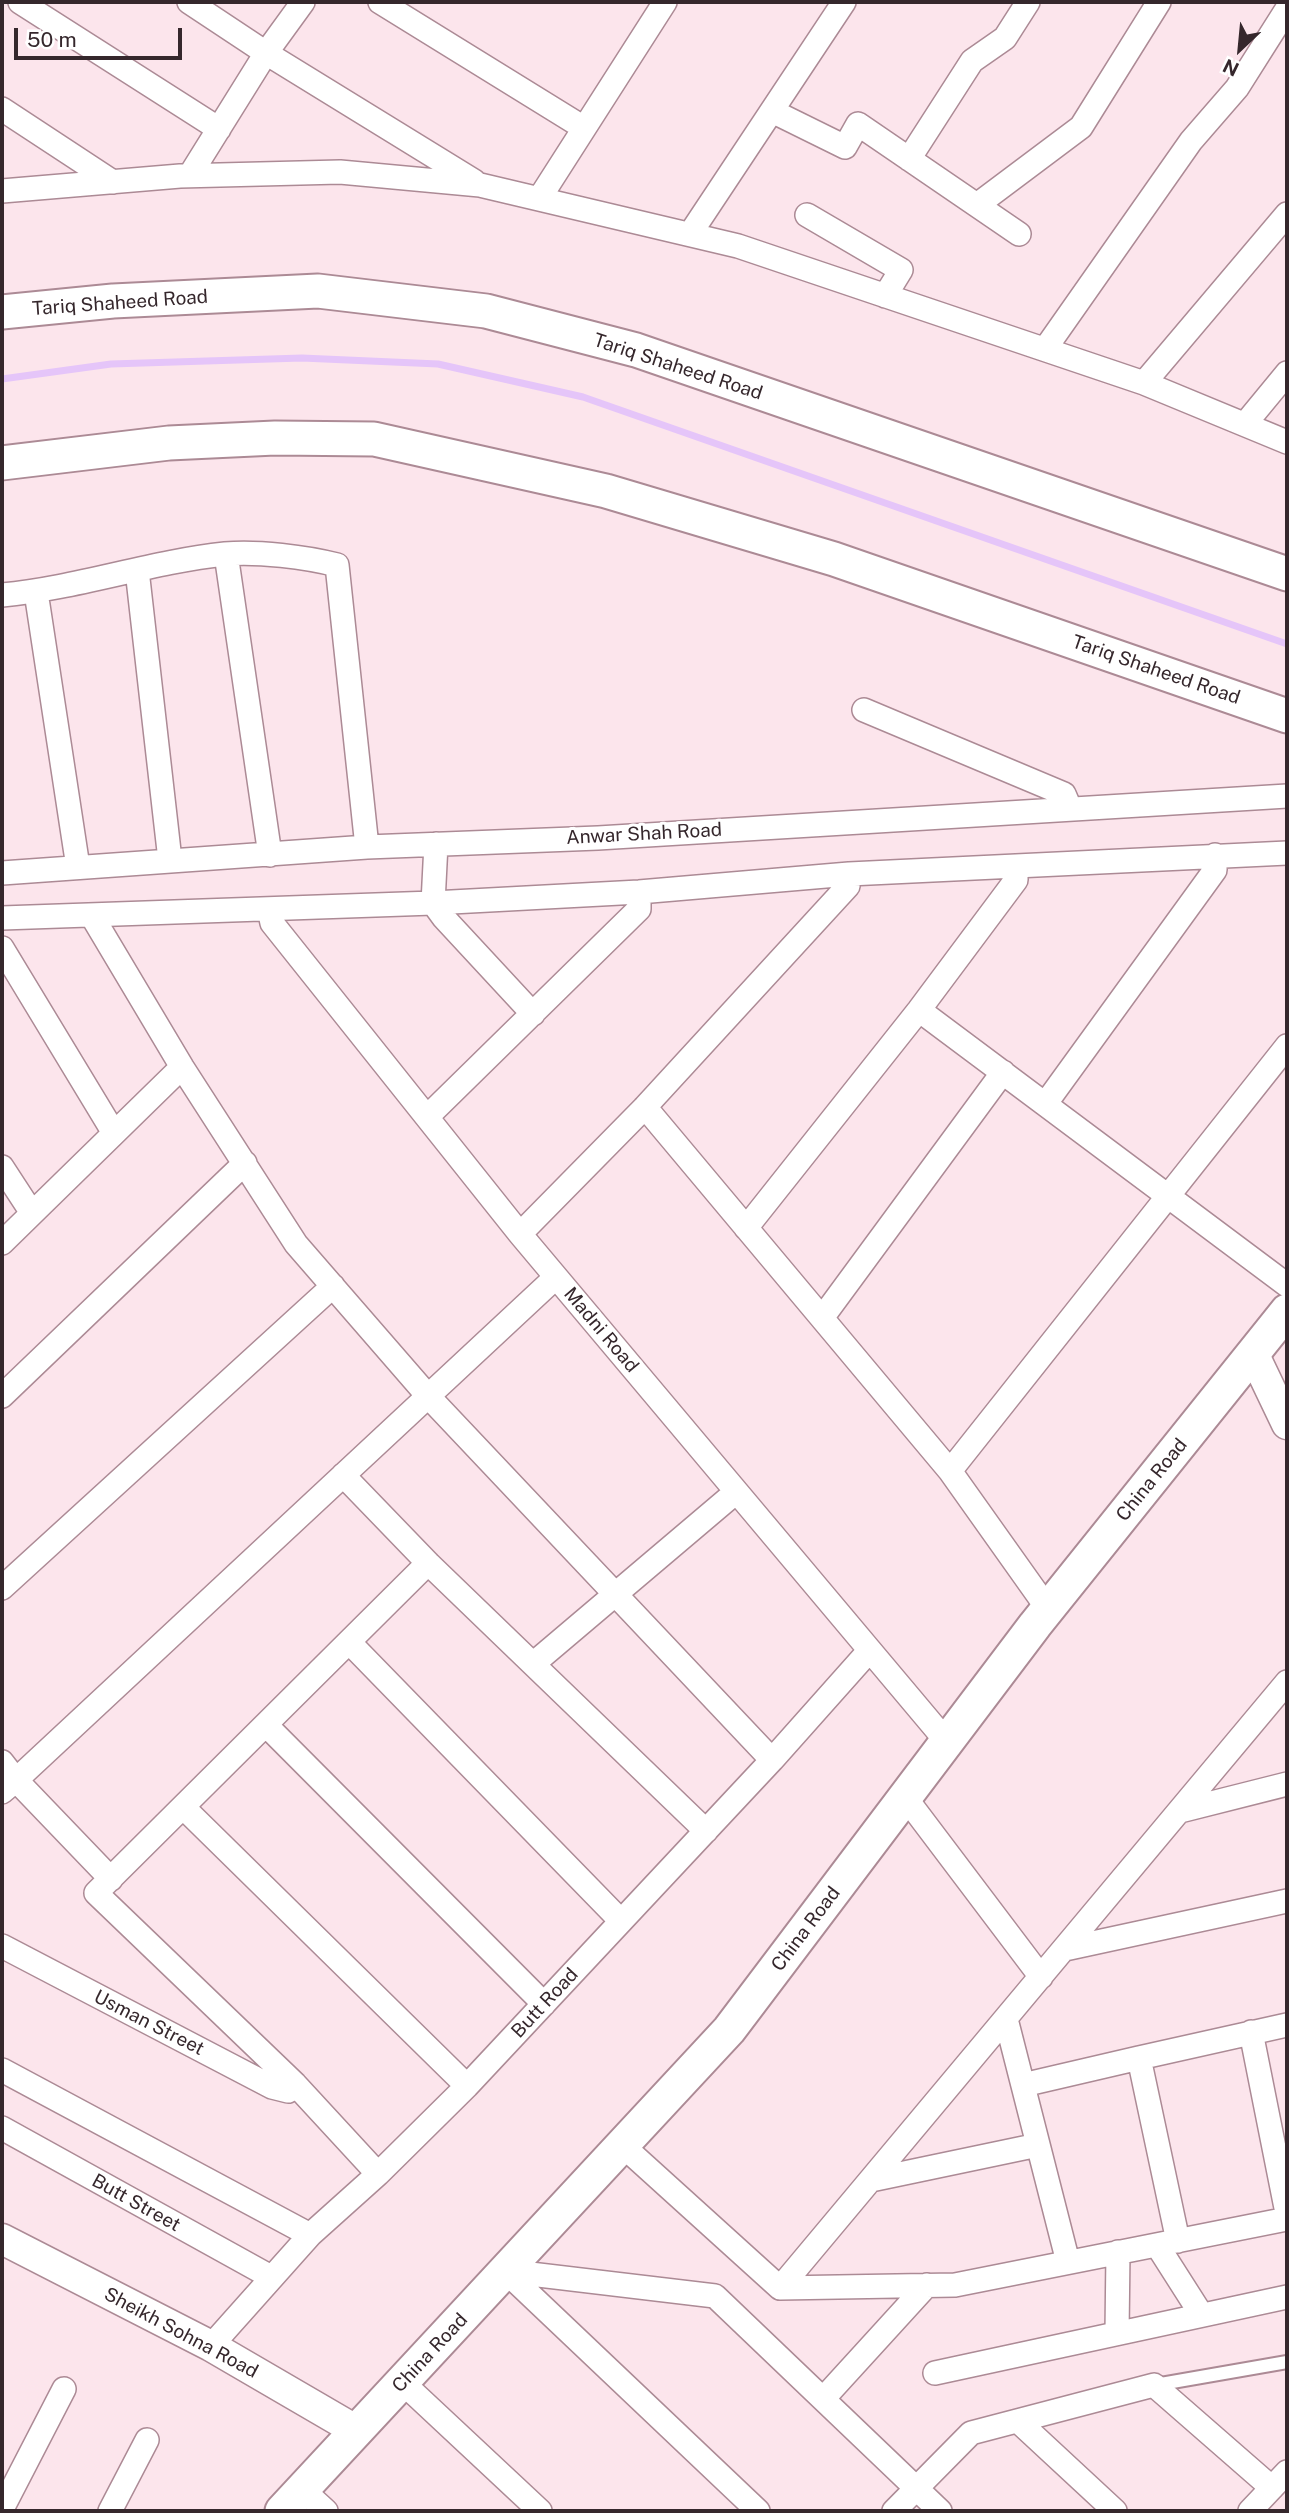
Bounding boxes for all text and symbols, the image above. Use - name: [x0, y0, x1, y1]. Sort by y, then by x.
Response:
- scale bar: [18, 14, 186, 58]
- north arrow: [1205, 14, 1275, 84]
- text: 50 m: [27, 27, 77, 52]
- text: N: [1219, 55, 1242, 81]
- street label: Tariq Shaheed Road: [31, 285, 209, 321]
- street label: Tariq Shaheed Road: [591, 329, 765, 405]
- street label: Tariq Shaheed Road: [1069, 631, 1243, 709]
- street label: Anwar Shah Road: [566, 819, 722, 849]
- street label: Madni Road: [559, 1283, 643, 1377]
- street label: China Road: [1112, 1434, 1192, 1526]
- street label: China Road: [767, 1882, 845, 1976]
- street label: Butt Road: [507, 1963, 583, 2043]
- street label: Usman Street: [90, 1985, 208, 2061]
- street label: Butt Street: [88, 2169, 184, 2237]
- street label: Sheikh Sohna Road: [100, 2283, 262, 2383]
- street label: China Road: [388, 2309, 472, 2397]

